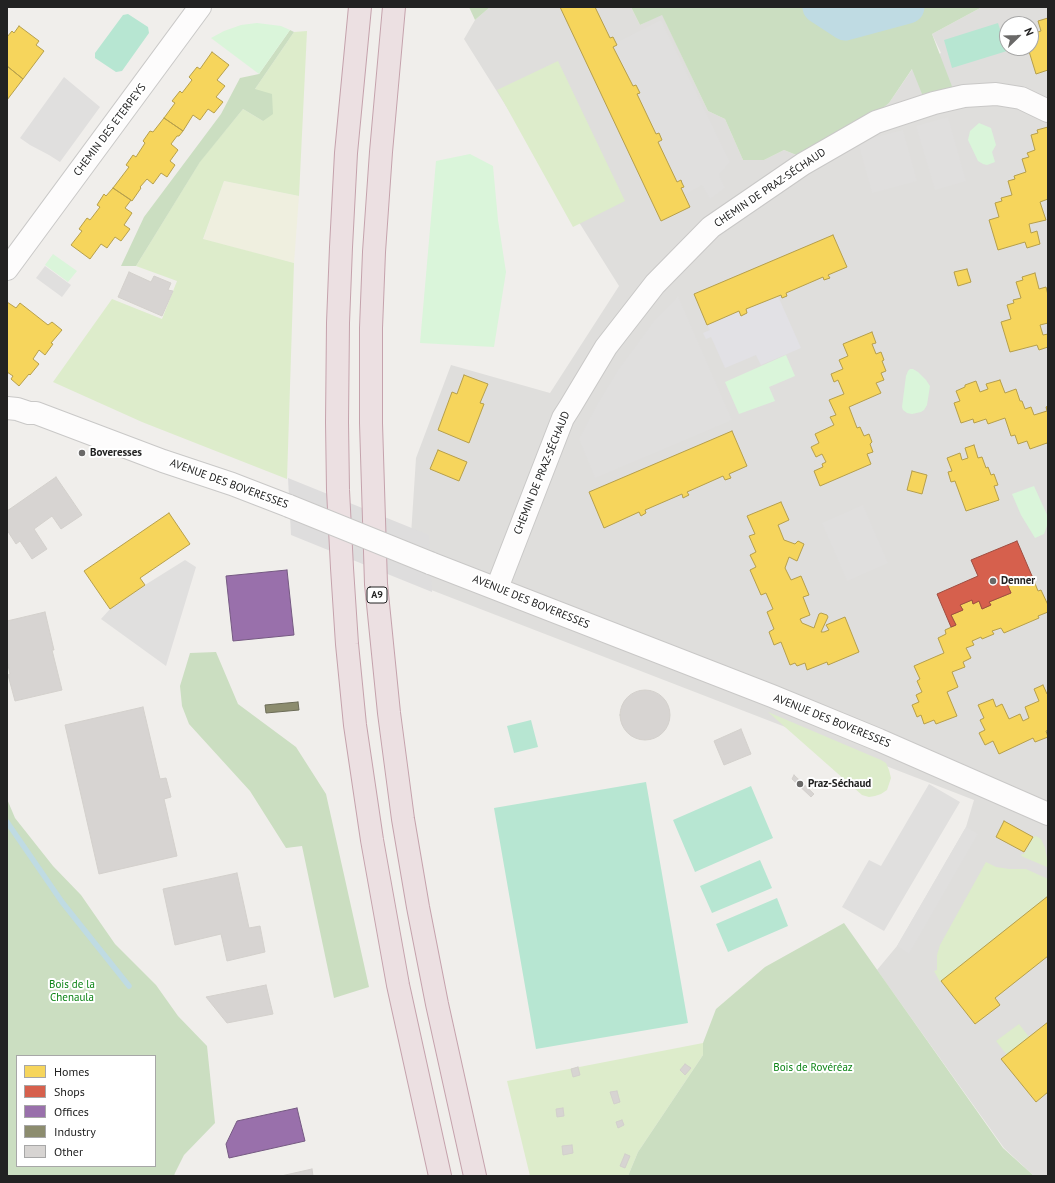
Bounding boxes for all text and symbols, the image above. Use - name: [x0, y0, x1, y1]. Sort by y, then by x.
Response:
- north arrow: [999, 16, 1039, 56]
- text: N: [1021, 26, 1037, 38]
- street label: CHEMIN DES ETERPEYS: [71, 81, 149, 179]
- street label: CHEMIN DE PRAZ-SÉCHAUD: [712, 146, 828, 230]
- street label: CHEMIN DE PRAZ-SÉCHAUD: [511, 409, 573, 537]
- place label: Boveresses: [90, 446, 142, 460]
- marker: Boveresses: [77, 448, 87, 458]
- street label: AVENUE DES BOVERESSES: [168, 456, 290, 512]
- street label: AVENUE DES BOVERESSES: [471, 572, 591, 632]
- place label: Denner: [1001, 574, 1035, 588]
- marker: Denner: [988, 576, 998, 586]
- road number: A9: [367, 587, 387, 603]
- street label: AVENUE DES BOVERESSES: [772, 691, 892, 751]
- place label: Praz-Séchaud: [808, 777, 871, 791]
- marker: Praz-Séchaud: [795, 779, 805, 789]
- park label: Bois de la Chenaula: [49, 978, 95, 1004]
- legend: [16, 1055, 156, 1167]
- park label: Bois de Rovéréaz: [773, 1061, 853, 1075]
- text: Homes: [54, 1064, 89, 1079]
- text: Shops: [54, 1084, 85, 1099]
- text: Offices: [54, 1104, 89, 1119]
- text: Industry: [54, 1124, 96, 1139]
- text: Other: [54, 1144, 83, 1159]

